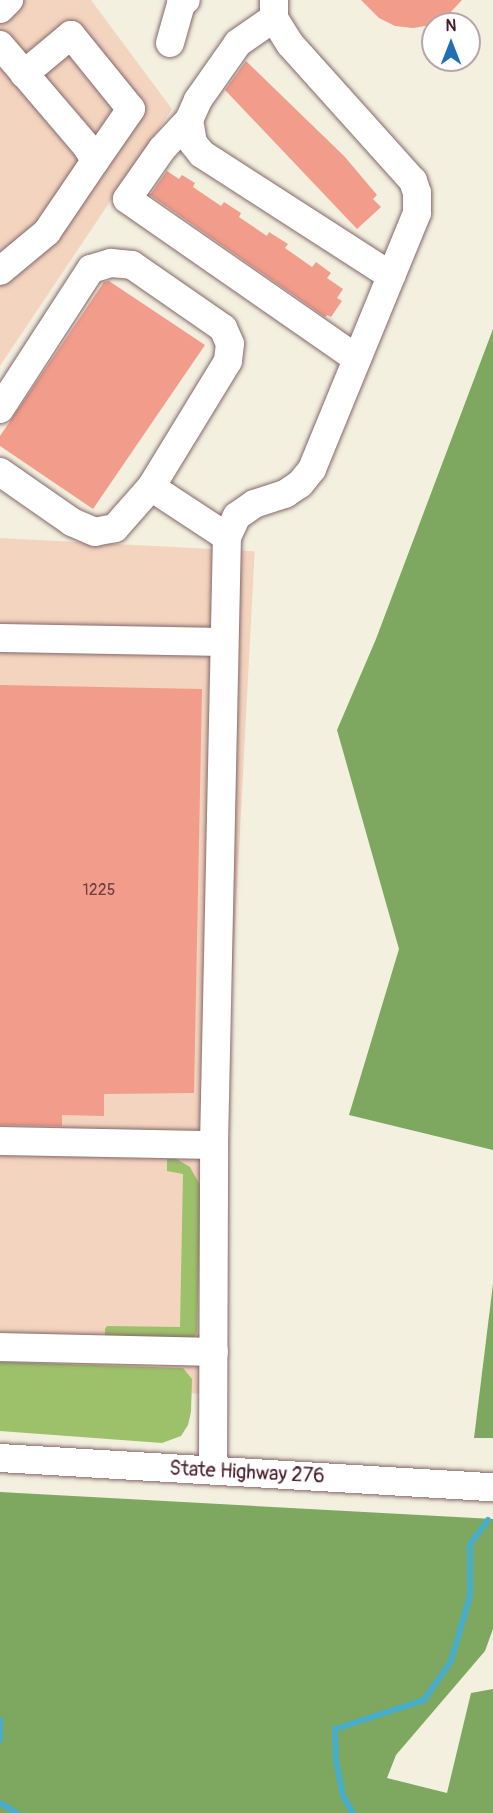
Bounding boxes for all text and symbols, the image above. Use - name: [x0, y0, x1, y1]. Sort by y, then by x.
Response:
- north arrow: [421, 12, 481, 72]
- text: N: [446, 16, 456, 36]
- house number: 1225: [83, 880, 115, 900]
- street label: State Highway 276: [169, 1456, 325, 1488]

